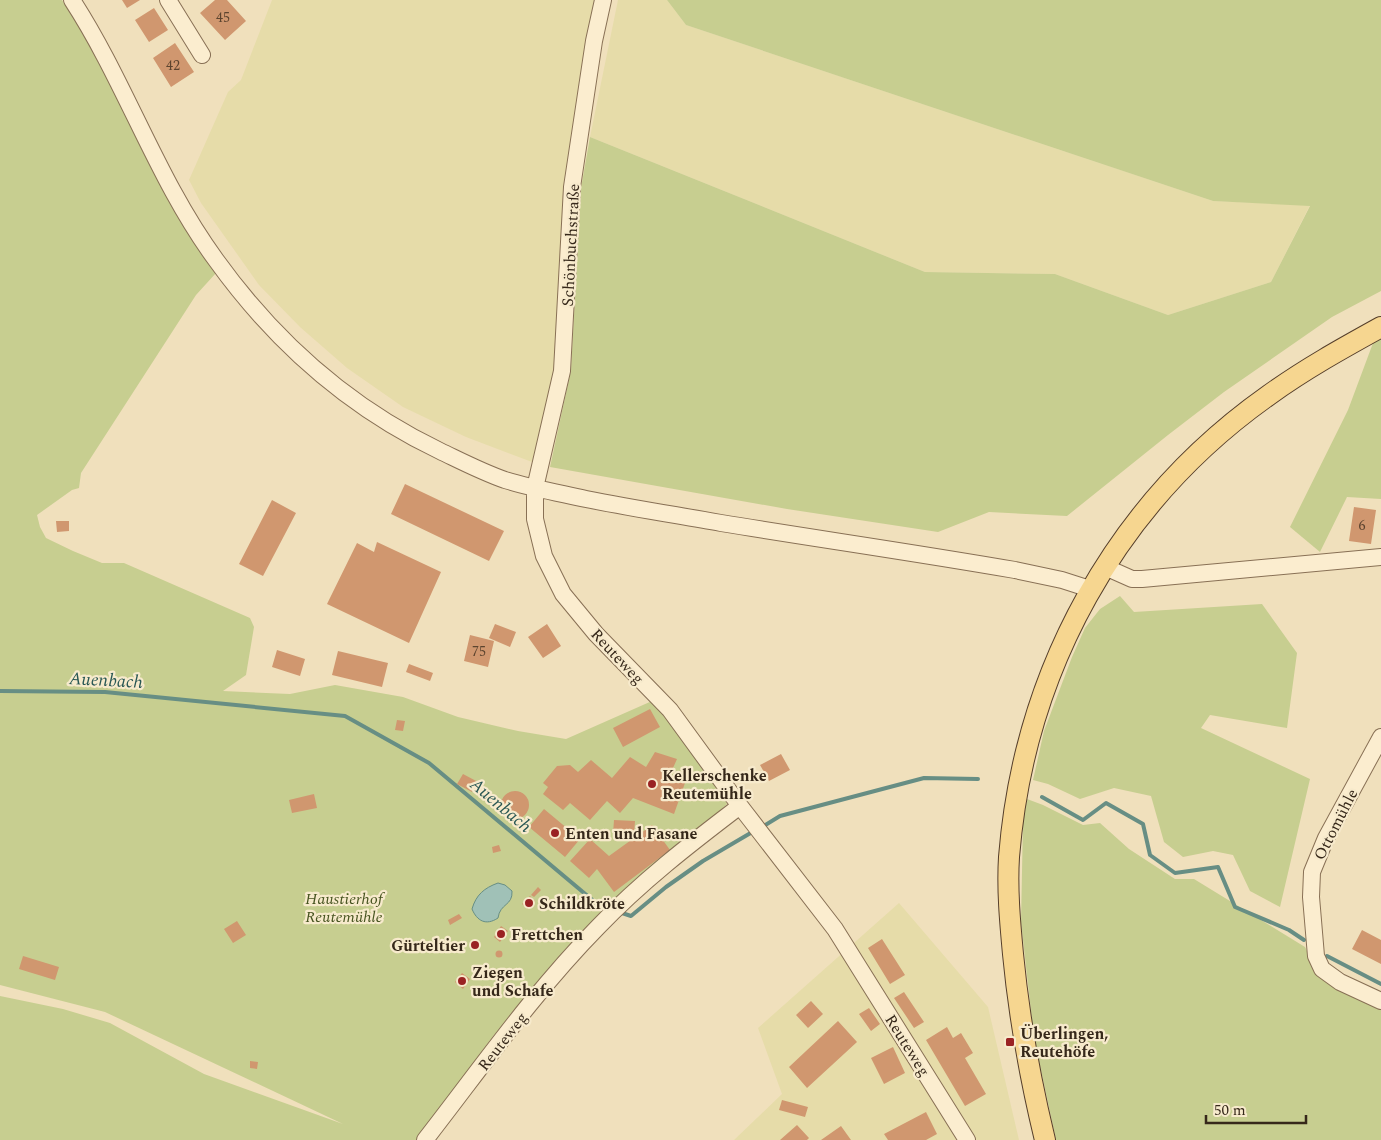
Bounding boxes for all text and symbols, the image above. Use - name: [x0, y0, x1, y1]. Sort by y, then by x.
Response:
- house number: 45: [216, 7, 230, 28]
- house number: 42: [166, 55, 180, 76]
- street label: Schönbuchstraße: [556, 183, 586, 307]
- house number: 6: [1359, 515, 1366, 536]
- street label: Reuteweg: [585, 623, 650, 690]
- house number: 75: [472, 641, 486, 662]
- water label: Auenbach: [67, 665, 143, 696]
- place label: Kellerschenke Reutemühle: [662, 764, 767, 806]
- water label: Auenbach: [463, 771, 538, 839]
- marker: Kellerschenke Reutemühle: [646, 778, 658, 790]
- street label: Ottomühle: [1308, 785, 1364, 864]
- place label: Enten und Fasane: [565, 822, 698, 846]
- marker: Enten und Fasane: [549, 827, 561, 839]
- park label: Haustierhof Reutemühle: [305, 887, 386, 929]
- place label: Schildkröte: [539, 892, 625, 916]
- marker: Schildkröte: [523, 897, 535, 909]
- place label: Frettchen: [511, 923, 583, 947]
- marker: Frettchen: [495, 928, 507, 940]
- place label: Gürteltier: [391, 934, 465, 958]
- marker: Gürteltier: [469, 939, 481, 951]
- place label: Ziegen und Schafe: [472, 961, 554, 1003]
- marker: Ziegen und Schafe: [456, 975, 468, 987]
- street label: Reuteweg: [472, 1007, 534, 1076]
- street label: Reuteweg: [879, 1010, 936, 1081]
- place label: Überlingen, Reutehöfe: [1020, 1022, 1109, 1064]
- marker: Überlingen, Reutehöfe: [1004, 1036, 1016, 1048]
- scale bar: [1206, 1092, 1306, 1124]
- text: 50 m: [1214, 1099, 1246, 1122]

